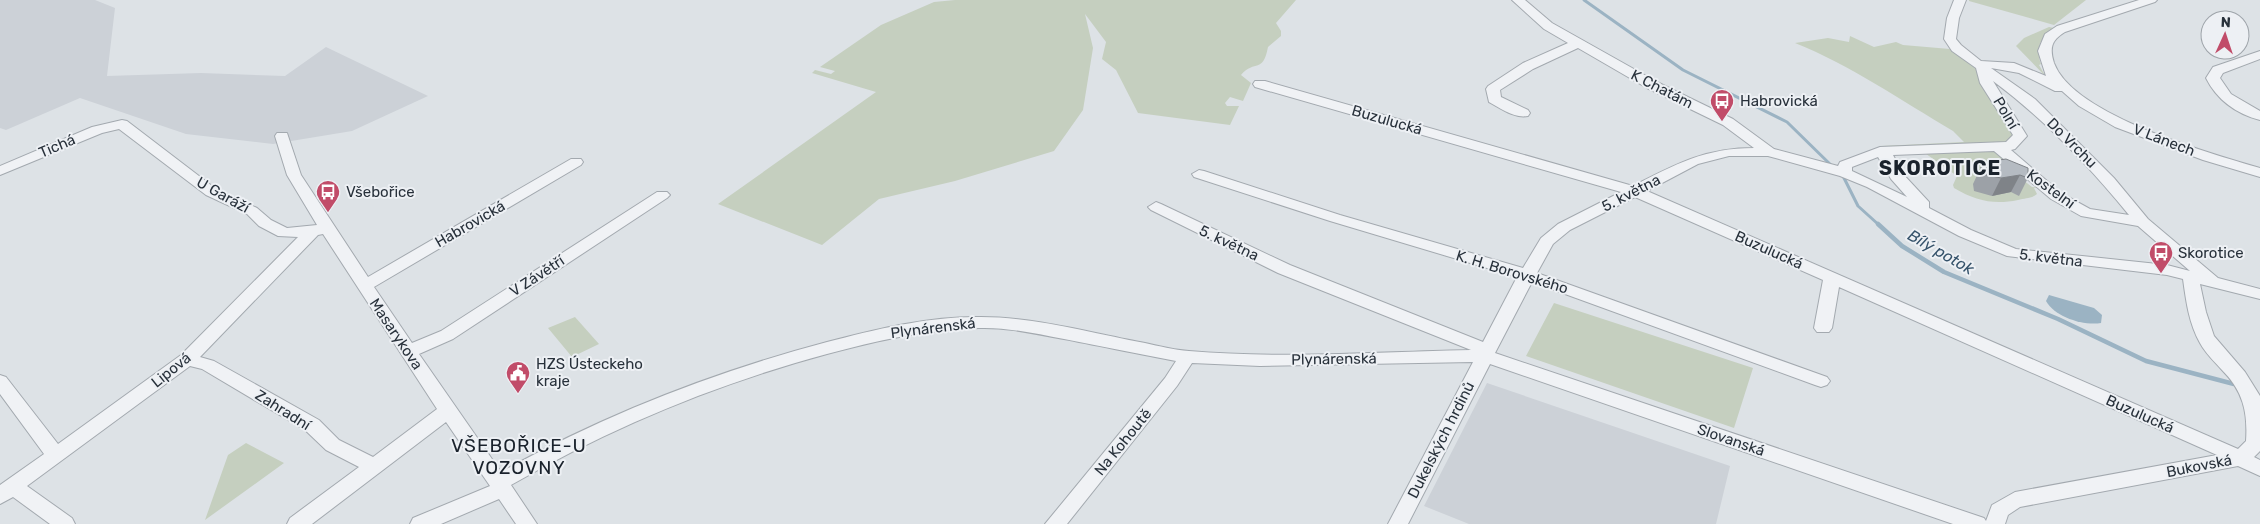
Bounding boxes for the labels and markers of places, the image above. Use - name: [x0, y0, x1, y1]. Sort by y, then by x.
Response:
- bus stop icon: Habrovická: [1709, 88, 1735, 122]
- place label: Habrovická: [1740, 92, 1818, 110]
- bus stop icon: Všebořice: [315, 179, 341, 213]
- place label: Všebořice: [346, 183, 415, 201]
- bus stop icon: Skorotice: [2148, 240, 2174, 274]
- place label: Skorotice: [2178, 244, 2244, 262]
- place label: HZS Ústeckeho kraje: [536, 355, 643, 390]
- public building icon: HZS Ústeckeho kraje: [505, 360, 531, 394]

